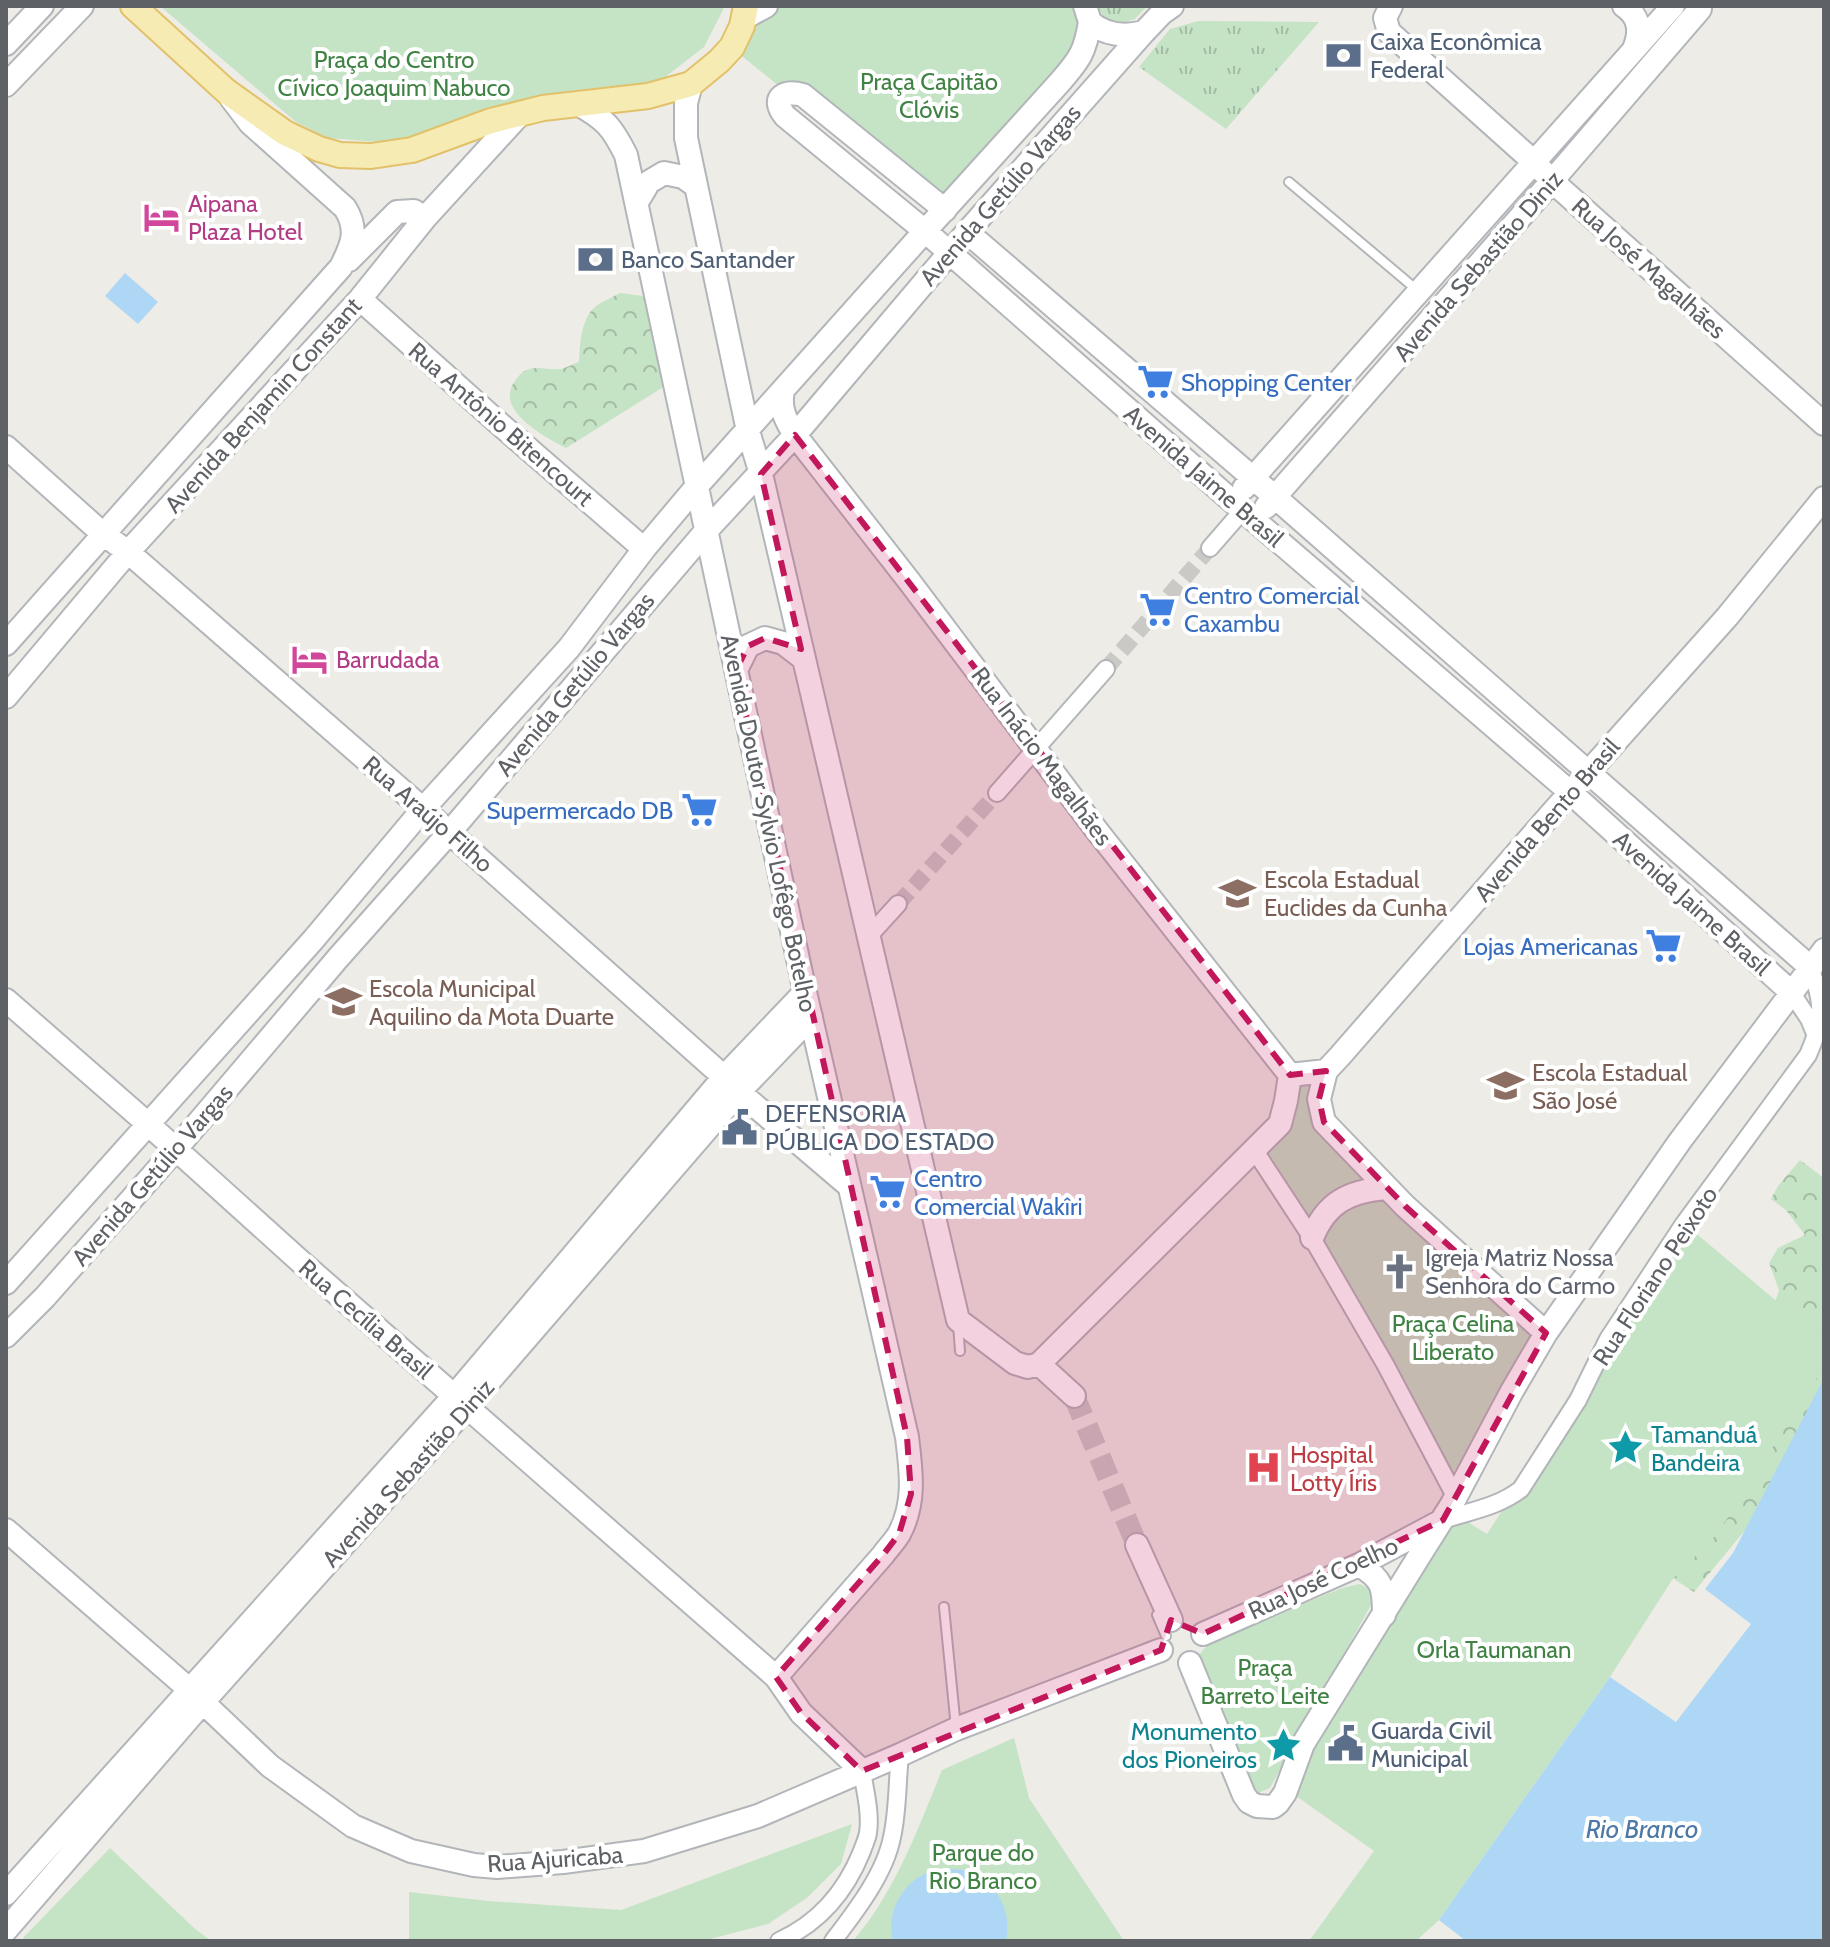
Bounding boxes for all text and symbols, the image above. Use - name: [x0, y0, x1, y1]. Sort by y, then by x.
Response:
- place label: Caixa Econômica Federal: [1370, 27, 1542, 84]
- bank icon: Caixa Econômica Federal: [1325, 36, 1363, 74]
- park label: Praça do Centro Cívico Joaquim Nabuco: [278, 45, 510, 102]
- park label: Praça Capitão Clóvis: [860, 67, 998, 124]
- street label: Avenida Getúlio Vargas: [913, 98, 1087, 292]
- street label: Avenida Sebastião Diniz: [1387, 165, 1569, 367]
- place label: Aipana Plaza Hotel: [188, 189, 303, 246]
- street label: Rua José Magalhães: [1566, 191, 1732, 345]
- hotel icon: Aipana Plaza Hotel: [143, 198, 181, 236]
- bank icon: Banco Santander: [576, 240, 614, 278]
- place label: Banco Santander: [621, 245, 795, 274]
- street label: Avenida Benjamin Constant: [159, 291, 367, 519]
- street label: Rua Antônio Bitencourt: [403, 336, 599, 512]
- supermarket icon: Shopping Center: [1136, 363, 1174, 401]
- place label: Shopping Center: [1181, 368, 1352, 397]
- street label: Avenida Jaime Brasil: [1118, 399, 1290, 553]
- place label: Centro Comercial Caxambu: [1184, 581, 1360, 638]
- street label: Avenida Getúlio Vargas: [490, 586, 660, 782]
- supermarket icon: Centro Comercial Caxambu: [1139, 590, 1177, 628]
- street label: Avenida Doutor Sylvio Lofêgo Botelho: [715, 631, 823, 1015]
- hotel icon: Barrudada: [291, 640, 329, 678]
- place label: Barrudada: [336, 645, 440, 674]
- street label: Rua Inácio Magalhães: [965, 661, 1119, 851]
- street label: Avenida Bento Brasil: [1468, 732, 1626, 908]
- street label: Rua Araújo Filho: [357, 750, 499, 878]
- supermarket icon: Supermercado DB: [680, 791, 718, 829]
- place label: Supermercado DB: [487, 796, 673, 825]
- street label: Avenida Jaime Brasil: [1607, 825, 1777, 981]
- place label: Escola Estadual Euclides da Cunha: [1264, 865, 1448, 922]
- school or university icon: Escola Estadual Euclides da Cunha: [1219, 874, 1257, 912]
- supermarket icon: Lojas Americanas: [1645, 927, 1683, 965]
- place label: Lojas Americanas: [1463, 932, 1638, 961]
- place label: Escola Municipal Aquilino da Mota Duarte: [369, 974, 614, 1031]
- school or university icon: Escola Municipal Aquilino da Mota Duarte: [324, 983, 362, 1021]
- place label: Escola Estadual São José: [1532, 1058, 1688, 1115]
- school or university icon: Escola Estadual São José: [1487, 1067, 1525, 1105]
- street label: Avenida Getúlio Vargas: [65, 1078, 239, 1272]
- place label: DEFENSORIA PÚBLICA DO ESTADO: [765, 1099, 994, 1156]
- public building icon: DEFENSORIA PÚBLICA DO ESTADO: [720, 1108, 758, 1146]
- place label: Centro Comercial Wakîri: [914, 1164, 1083, 1221]
- supermarket icon: Centro Comercial Wakîri: [869, 1173, 907, 1211]
- street label: Rua Floriano Peixoto: [1586, 1181, 1724, 1371]
- place label: Igreja Matriz Nossa Senhora do Carmo: [1425, 1243, 1615, 1300]
- church icon: Igreja Matriz Nossa Senhora do Carmo: [1380, 1252, 1418, 1290]
- street label: Rua Cecília Brasil: [293, 1253, 439, 1385]
- park label: Praça Celina Liberato: [1392, 1309, 1515, 1366]
- street label: Avenida Sebastião Diniz: [316, 1373, 500, 1573]
- place label: Tamanduá Bandeira: [1651, 1420, 1758, 1477]
- place icon: Tamanduá Bandeira: [1606, 1429, 1644, 1467]
- place label: Hospital Lotty Íris: [1290, 1440, 1377, 1497]
- hospital icon: Hospital Lotty Íris: [1245, 1449, 1283, 1487]
- street label: Rua José Coelho: [1243, 1531, 1403, 1625]
- park label: Orla Taumanan: [1417, 1635, 1571, 1664]
- park label: Praça Barreto Leite: [1200, 1653, 1330, 1710]
- place label: Guarda Civil Municipal: [1371, 1716, 1492, 1773]
- place label: Monumento dos Pioneiros: [1122, 1717, 1257, 1774]
- public building icon: Guarda Civil Municipal: [1326, 1725, 1364, 1763]
- place icon: Monumento dos Pioneiros: [1264, 1726, 1302, 1764]
- water label: Rio Branco: [1586, 1813, 1698, 1845]
- park label: Parque do Rio Branco: [929, 1838, 1037, 1895]
- street label: Rua Ajuricaba: [486, 1840, 624, 1878]

